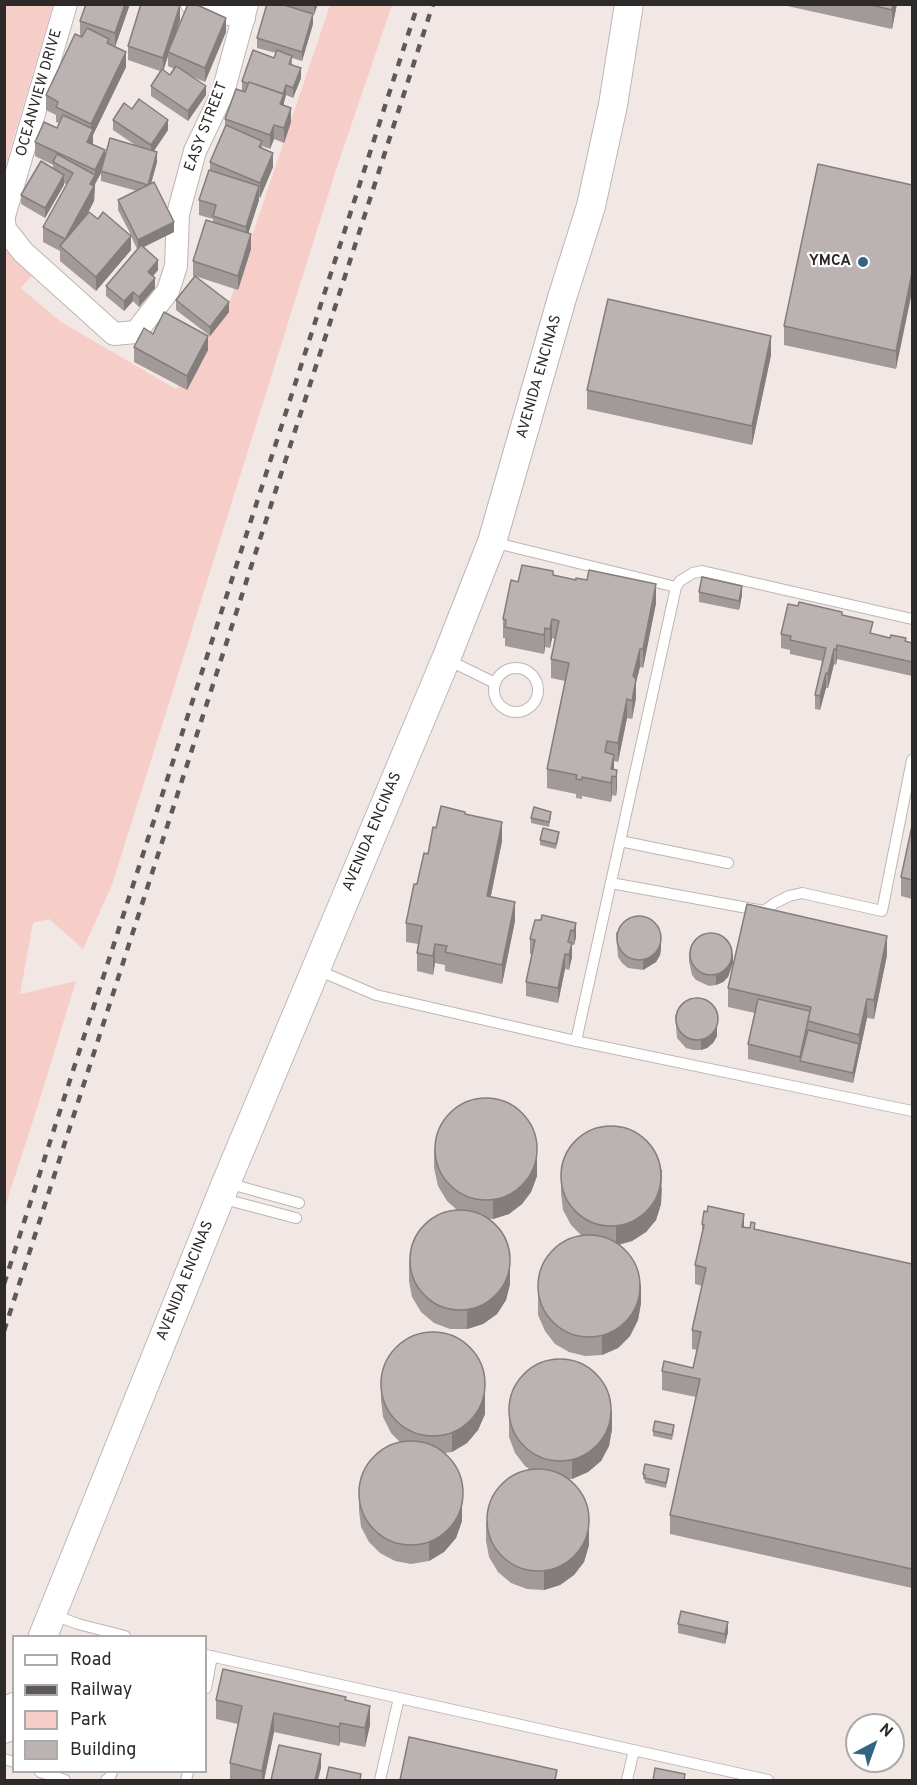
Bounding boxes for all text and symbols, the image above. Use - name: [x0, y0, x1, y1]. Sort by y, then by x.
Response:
- street label: OCEANVIEW DRIVE: [13, 27, 67, 159]
- street label: EASY STREET: [182, 80, 232, 174]
- place label: YMCA: [809, 253, 851, 271]
- marker: YMCA: [856, 255, 870, 269]
- street label: AVENIDA ENCINAS: [514, 313, 566, 441]
- street label: AVENIDA ENCINAS: [340, 770, 406, 894]
- street label: AVENIDA ENCINAS: [154, 1218, 218, 1344]
- legend: [12, 1635, 207, 1773]
- text: Road: [70, 1649, 112, 1672]
- text: Railway: [70, 1679, 132, 1702]
- text: Park: [70, 1709, 107, 1732]
- north arrow: [845, 1713, 905, 1773]
- text: N: [875, 1720, 896, 1742]
- text: Building: [70, 1739, 136, 1762]

